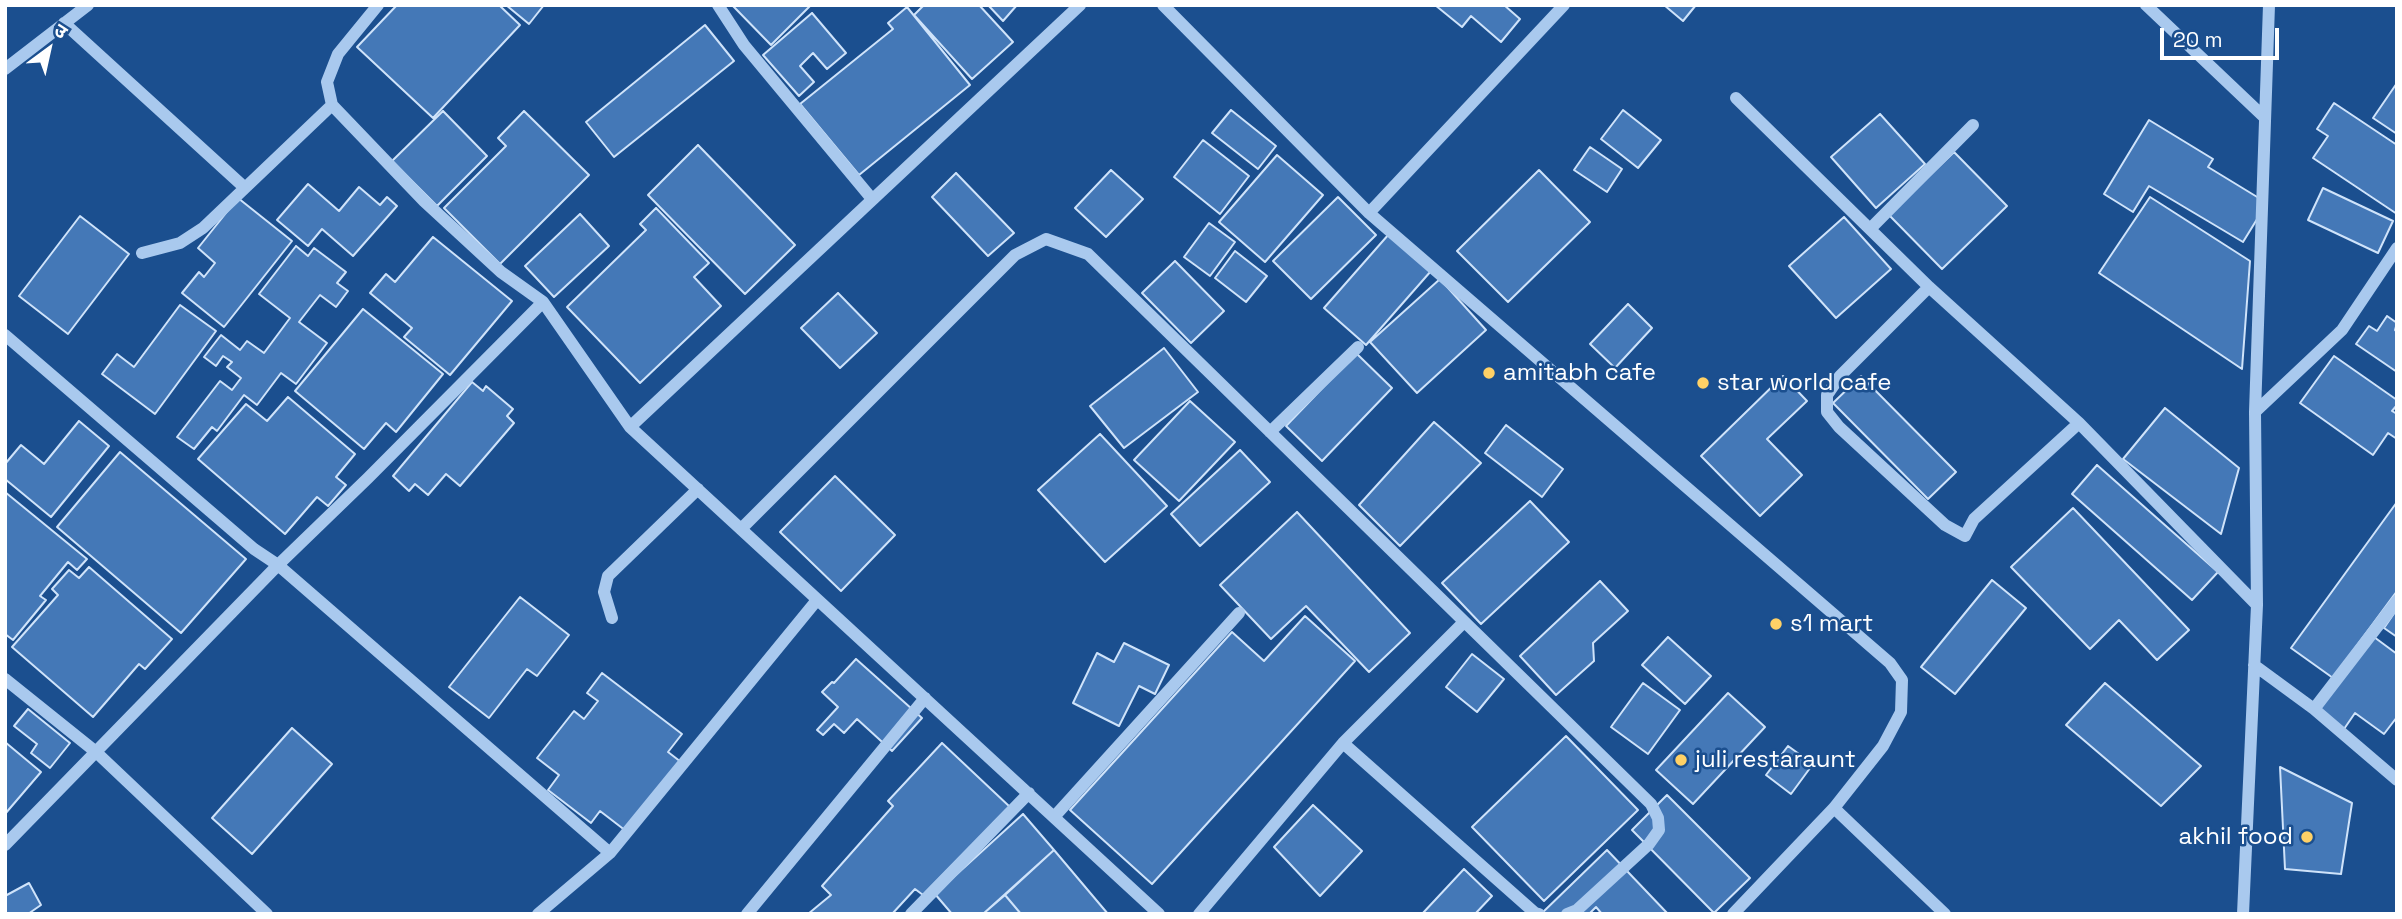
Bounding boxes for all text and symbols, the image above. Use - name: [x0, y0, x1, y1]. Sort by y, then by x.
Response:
- north arrow: [14, 14, 84, 84]
- scale bar: [2164, 14, 2283, 58]
- text: उ: [49, 17, 72, 44]
- text: 20 m: [2173, 26, 2223, 53]
- place label: amitabh cafe: [1503, 359, 1656, 387]
- marker: amitabh cafe: [1481, 365, 1497, 381]
- place label: star world cafe: [1717, 369, 1891, 397]
- marker: star world cafe: [1695, 375, 1711, 391]
- place label: s1 mart: [1790, 610, 1873, 638]
- marker: s1 mart: [1768, 616, 1784, 632]
- place label: juli restaraunt: [1695, 746, 1856, 774]
- marker: juli restaraunt: [1673, 752, 1689, 768]
- place label: akhil food: [2178, 823, 2293, 851]
- marker: akhil food: [2299, 829, 2315, 845]

